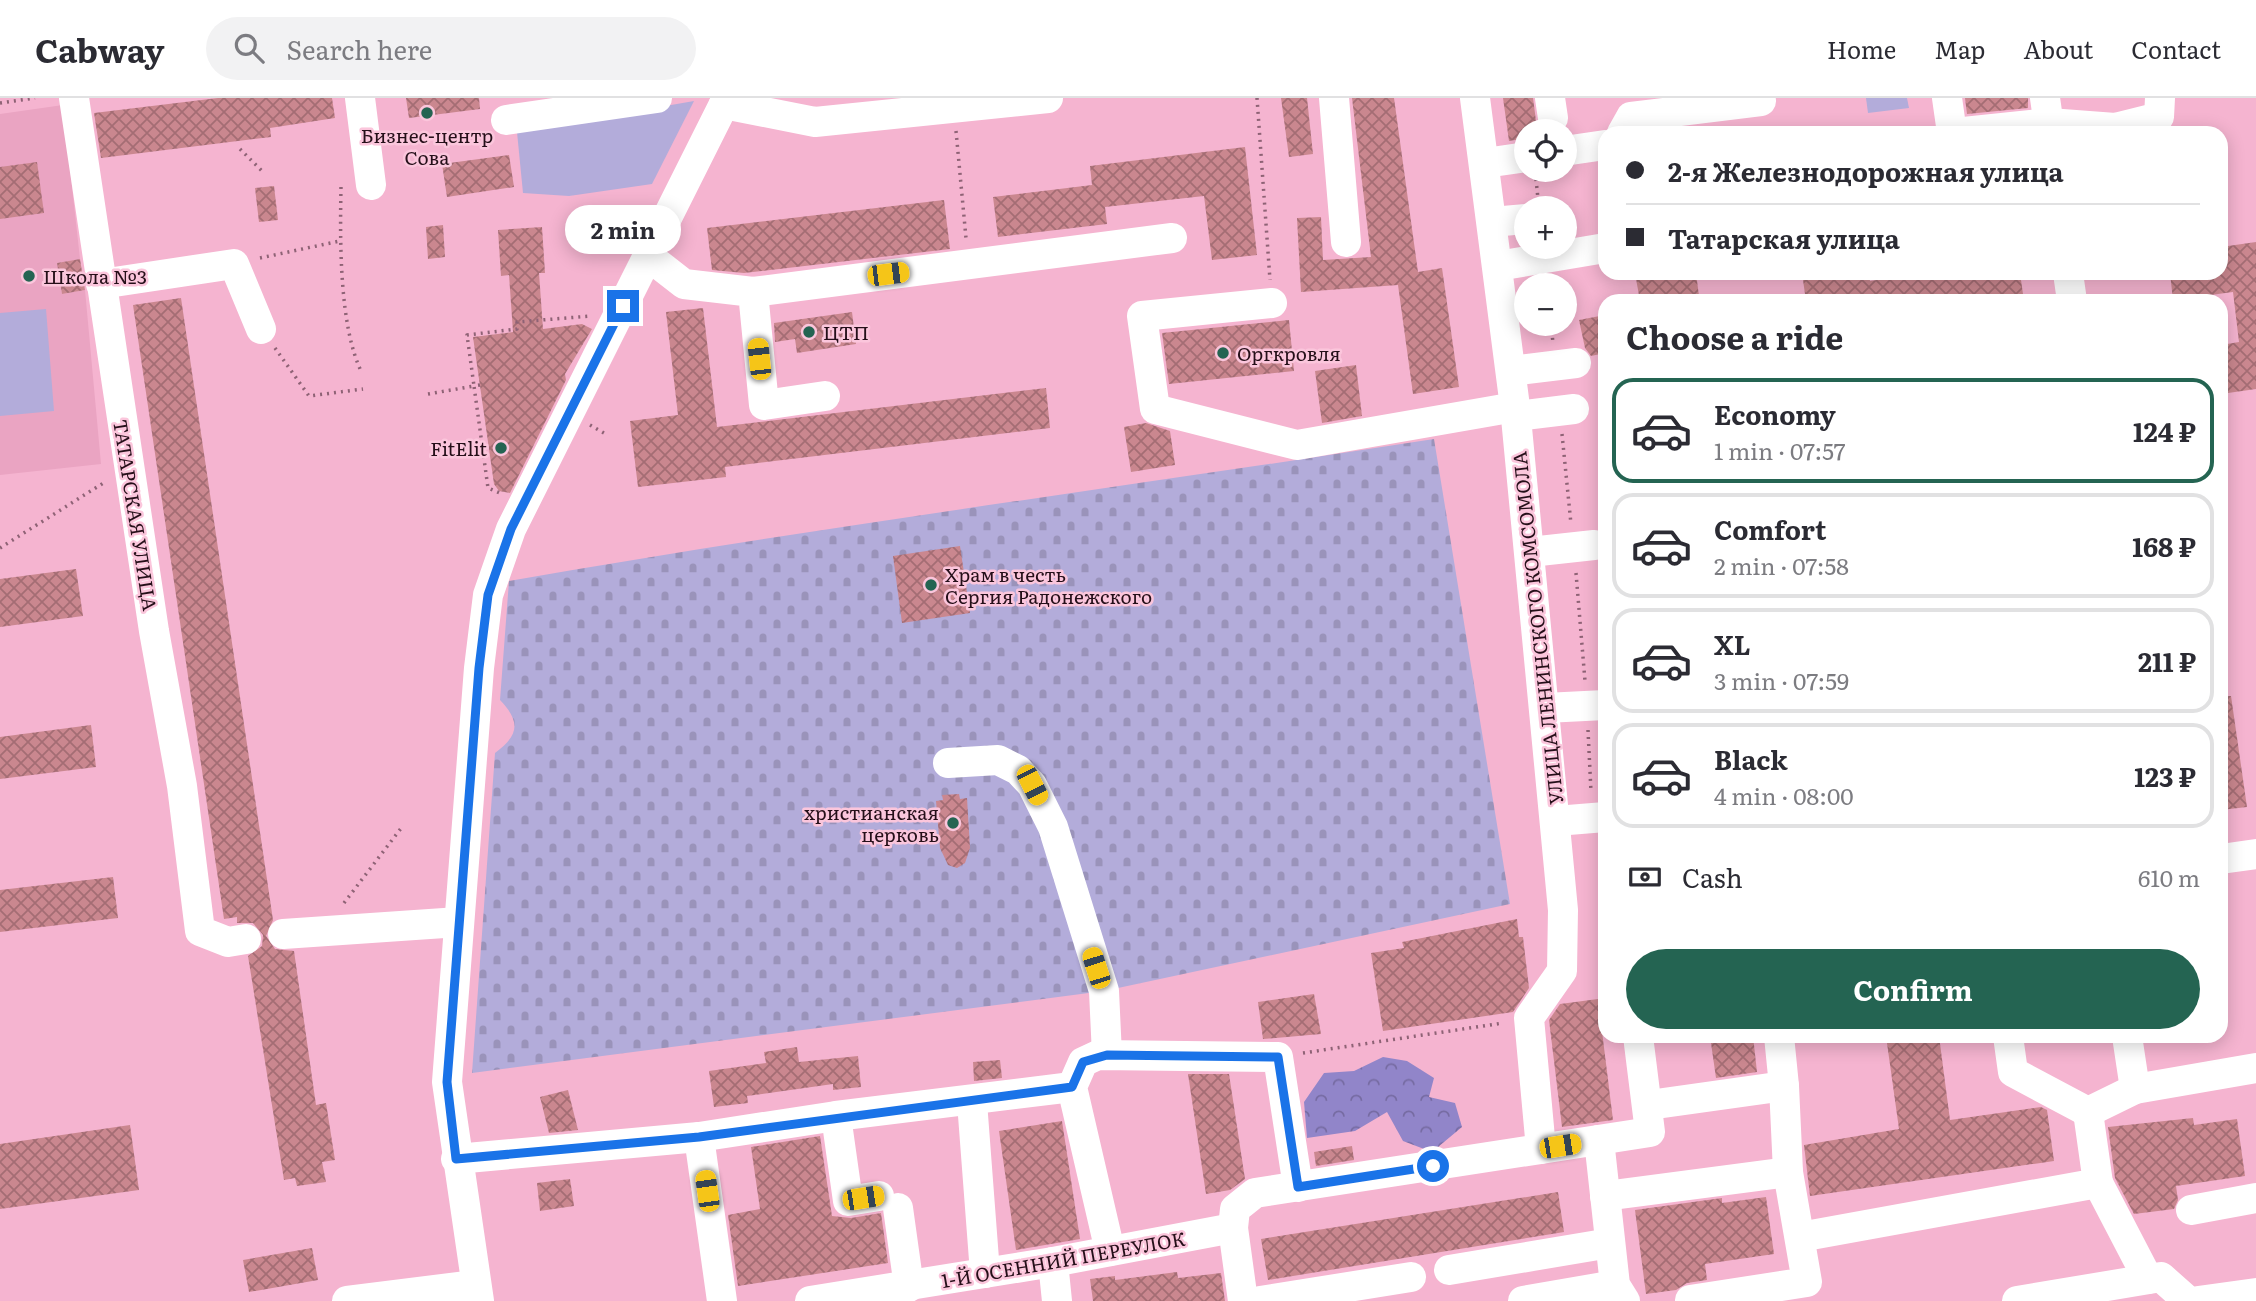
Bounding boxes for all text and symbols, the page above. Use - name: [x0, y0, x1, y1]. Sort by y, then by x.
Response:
- search box: [206, 17, 696, 80]
- text: Cabway: [35, 24, 164, 73]
- icon: search: [230, 29, 268, 67]
- text: Search here: [286, 29, 432, 68]
- text: Home: [1827, 31, 1896, 66]
- text: Map: [1934, 31, 1985, 66]
- text: About: [2023, 31, 2093, 66]
- text: Contact: [2131, 31, 2221, 66]
- marker: Бизнес-центр Сова: [419, 105, 435, 121]
- map controls: [1514, 119, 1577, 336]
- button: locate: [1514, 119, 1577, 182]
- place label: Бизнес-центр Сова: [361, 121, 493, 171]
- text: 2-я Железнодорожная улица: [1668, 151, 2064, 190]
- button: +: [1514, 196, 1577, 259]
- callout: 2 min: [565, 204, 681, 254]
- text: 2 min: [591, 212, 655, 246]
- text: Татарская улица: [1668, 218, 1900, 257]
- car: [866, 261, 911, 287]
- place label: Школа №3: [43, 262, 147, 290]
- marker: Школа №3: [21, 268, 37, 284]
- button: −: [1514, 273, 1577, 336]
- route end: [607, 290, 639, 322]
- text: Choose a ride: [1626, 312, 1843, 360]
- place label: ЦТП: [823, 318, 869, 346]
- marker: ЦТП: [801, 324, 817, 340]
- car: [747, 337, 772, 381]
- place label: Оргкровля: [1237, 339, 1341, 367]
- marker: Оргкровля: [1215, 345, 1231, 361]
- text: Economy: [1714, 394, 1836, 433]
- icon: car: [1630, 399, 1693, 462]
- text: 124 ₽: [2133, 411, 2196, 450]
- street label: ТАТАРСКАЯ УЛИЦА: [107, 417, 165, 613]
- text: 1 min · 07:57: [1714, 433, 1845, 467]
- place label: FitElit: [430, 434, 487, 462]
- marker: FitElit: [493, 440, 509, 456]
- street label: УЛИЦА ЛЕНИНСКОГО КОМСОМОЛА: [1505, 450, 1569, 806]
- text: Comfort: [1714, 509, 1826, 548]
- icon: car: [1630, 514, 1693, 577]
- text: 168 ₽: [2132, 526, 2196, 565]
- text: 2 min · 07:58: [1714, 548, 1849, 582]
- place label: Храм в честь Сергия Радонежского: [945, 560, 1152, 610]
- marker: Храм в честь Сергия Радонежского: [923, 577, 939, 593]
- text: XL: [1714, 624, 1751, 663]
- icon: car: [1630, 629, 1693, 692]
- text: 211 ₽: [2138, 641, 2196, 680]
- text: 3 min · 07:59: [1714, 663, 1849, 697]
- text: Black: [1714, 739, 1788, 778]
- icon: car: [1630, 744, 1693, 807]
- text: 123 ₽: [2134, 756, 2196, 795]
- car: [1014, 762, 1051, 808]
- text: 4 min · 08:00: [1714, 778, 1854, 812]
- place label: христианская церковь: [804, 798, 939, 848]
- marker: христианская церковь: [945, 815, 961, 831]
- text: Cash: [1682, 857, 1743, 896]
- icon: cash: [1626, 858, 1664, 896]
- text: 610 m: [2138, 860, 2200, 894]
- car: [1080, 945, 1113, 991]
- button: Confirm: [1626, 949, 2200, 1029]
- car: [1538, 1132, 1583, 1160]
- route start: [1417, 1150, 1449, 1182]
- car: [694, 1169, 721, 1213]
- car: [841, 1184, 886, 1212]
- street label: 1-Й ОСЕННИЙ ПЕРЕУЛОК: [939, 1224, 1187, 1294]

